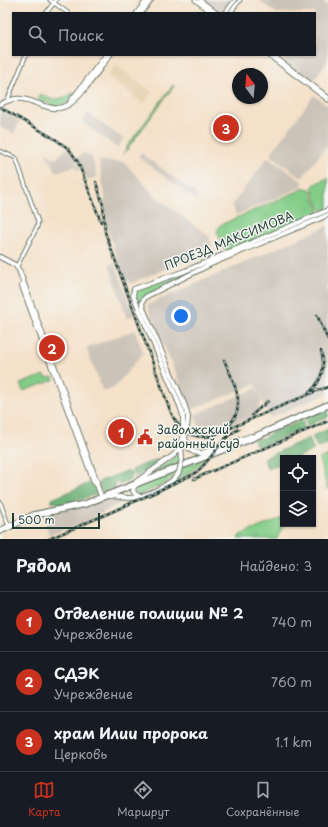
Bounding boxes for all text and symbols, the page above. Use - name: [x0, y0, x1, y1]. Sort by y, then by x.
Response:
- search box: [12, 12, 316, 56]
- icon: search: [26, 23, 48, 45]
- text: Поиск: [58, 23, 104, 46]
- north arrow: [232, 68, 268, 104]
- pin: 3: [213, 113, 239, 143]
- street label: ПРОЕЗД МАКСИМОВА: [161, 206, 296, 274]
- your location: [171, 306, 191, 326]
- pin: 2: [39, 333, 65, 363]
- pin: 1: [108, 417, 134, 447]
- place label: Заволжский районный суд: [157, 420, 240, 452]
- public building icon: Заволжский районный суд: [136, 428, 154, 446]
- map controls: [280, 455, 316, 527]
- button: locate: [280, 455, 316, 491]
- button: layers: [280, 491, 316, 527]
- scale bar: [12, 511, 100, 530]
- text: 500 m: [18, 511, 55, 528]
- text: Рядом: [16, 552, 71, 578]
- text: Найдено: 3: [240, 556, 312, 575]
- text: Отделение полиции № 2: [54, 601, 244, 624]
- text: 1: [26, 612, 32, 631]
- text: 740 m: [271, 612, 312, 631]
- text: Учреждение: [54, 624, 133, 643]
- text: СДЭК: [54, 661, 99, 684]
- text: 2: [24, 672, 34, 691]
- text: 760 m: [271, 672, 312, 691]
- text: Учреждение: [54, 684, 133, 703]
- text: храм Илии пророка: [54, 721, 208, 744]
- text: 3: [25, 732, 33, 751]
- text: 1.1 km: [275, 732, 312, 751]
- text: Церковь: [54, 744, 107, 763]
- tab: Карта: [28, 779, 61, 820]
- tab: Маршрут: [117, 779, 169, 820]
- tab: Сохранённые: [226, 779, 300, 820]

